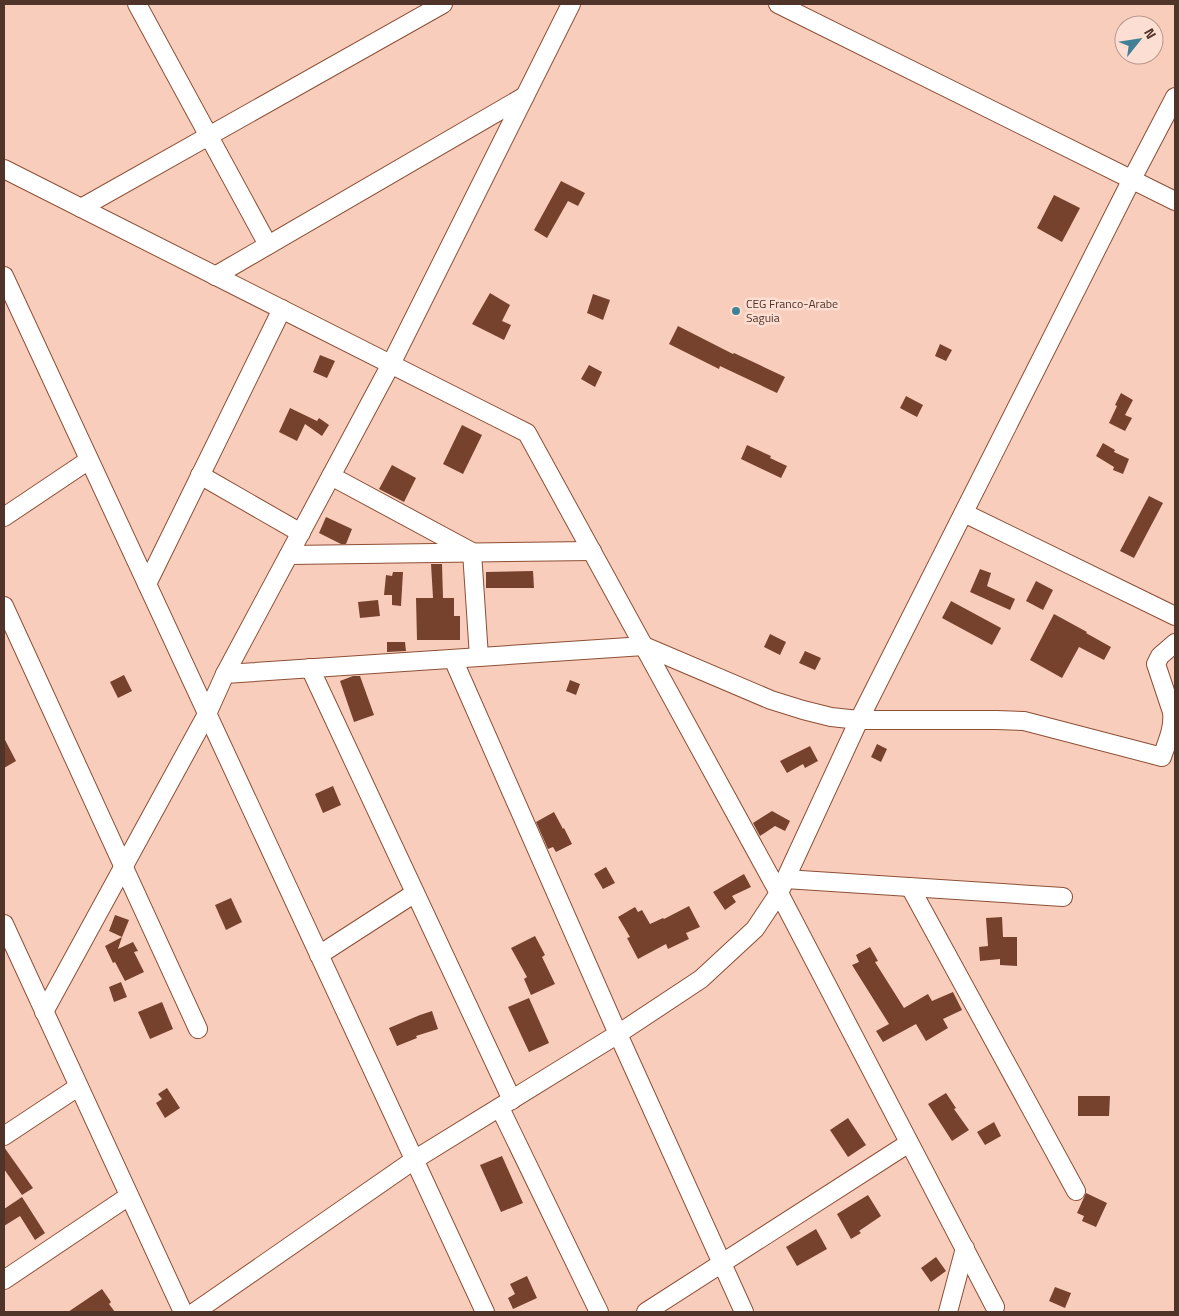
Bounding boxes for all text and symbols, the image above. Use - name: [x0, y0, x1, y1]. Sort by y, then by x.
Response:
- north arrow: [1114, 15, 1164, 65]
- text: N: [1139, 24, 1162, 43]
- place label: CEG Franco-Arabe Saguia: [746, 294, 838, 327]
- marker: CEG Franco-Arabe Saguia: [730, 305, 742, 317]

